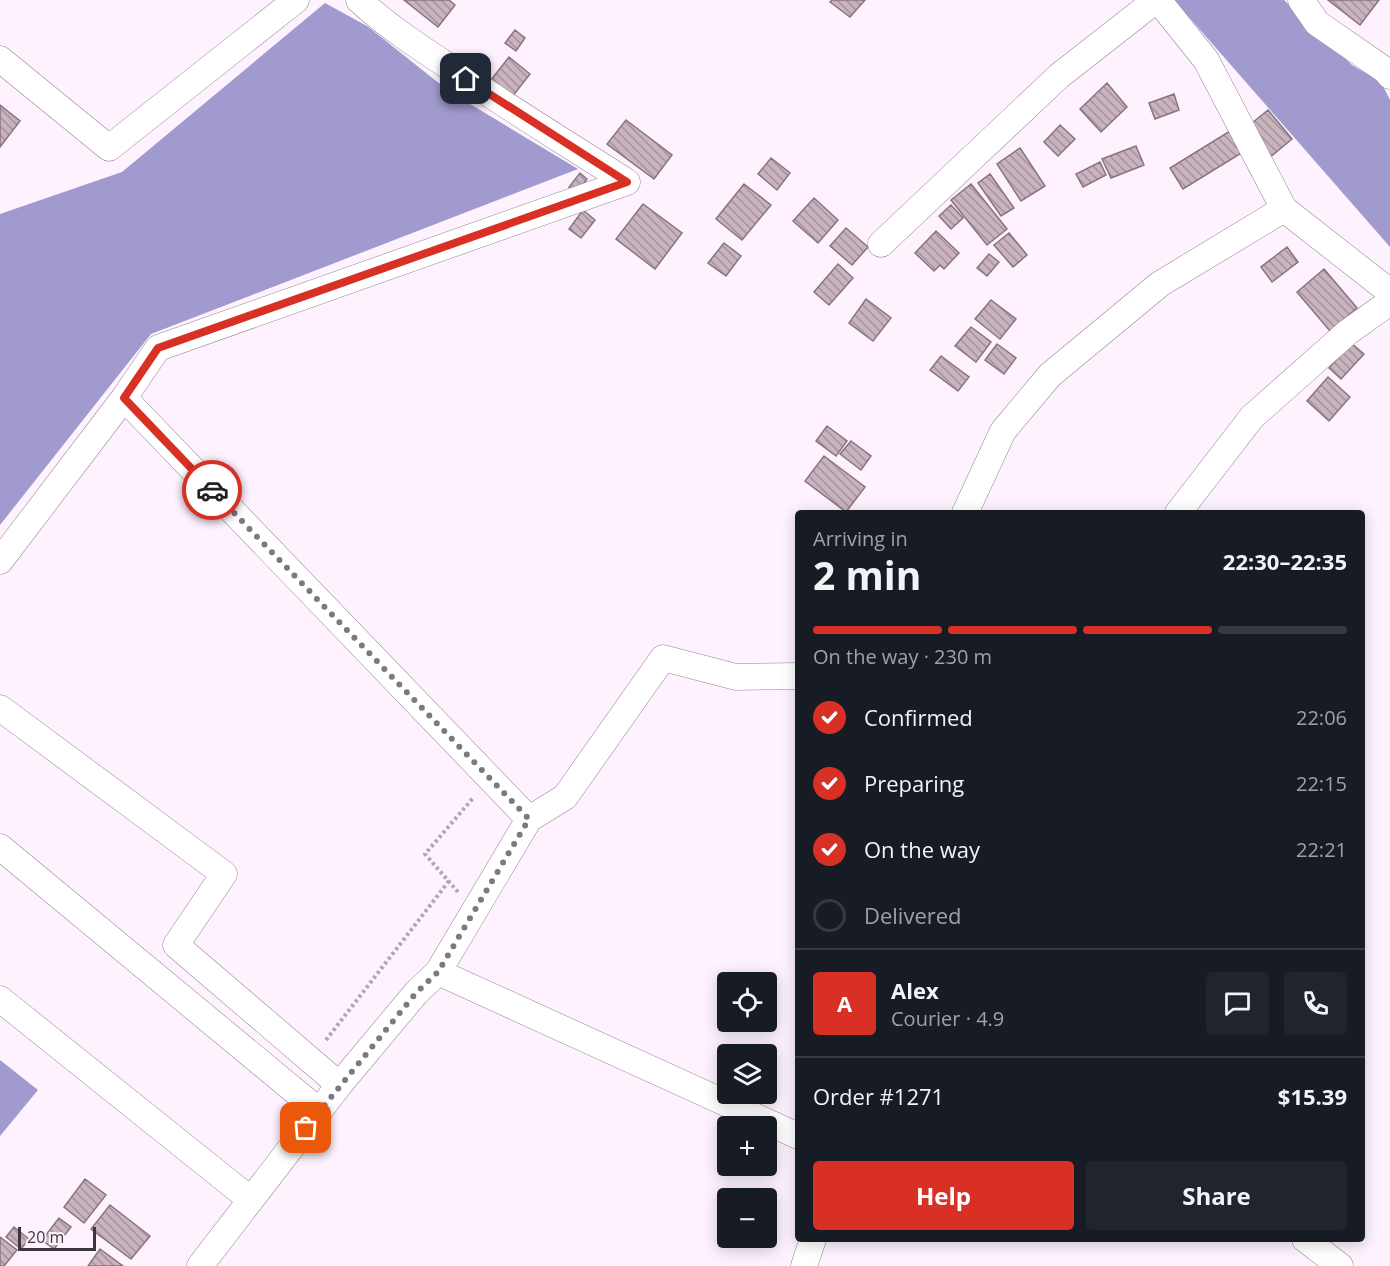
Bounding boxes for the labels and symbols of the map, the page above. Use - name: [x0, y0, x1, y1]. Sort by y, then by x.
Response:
- pin: [440, 53, 491, 104]
- courier: [182, 460, 242, 520]
- pin: [280, 1102, 331, 1153]
- scale bar: [18, 1224, 96, 1252]

